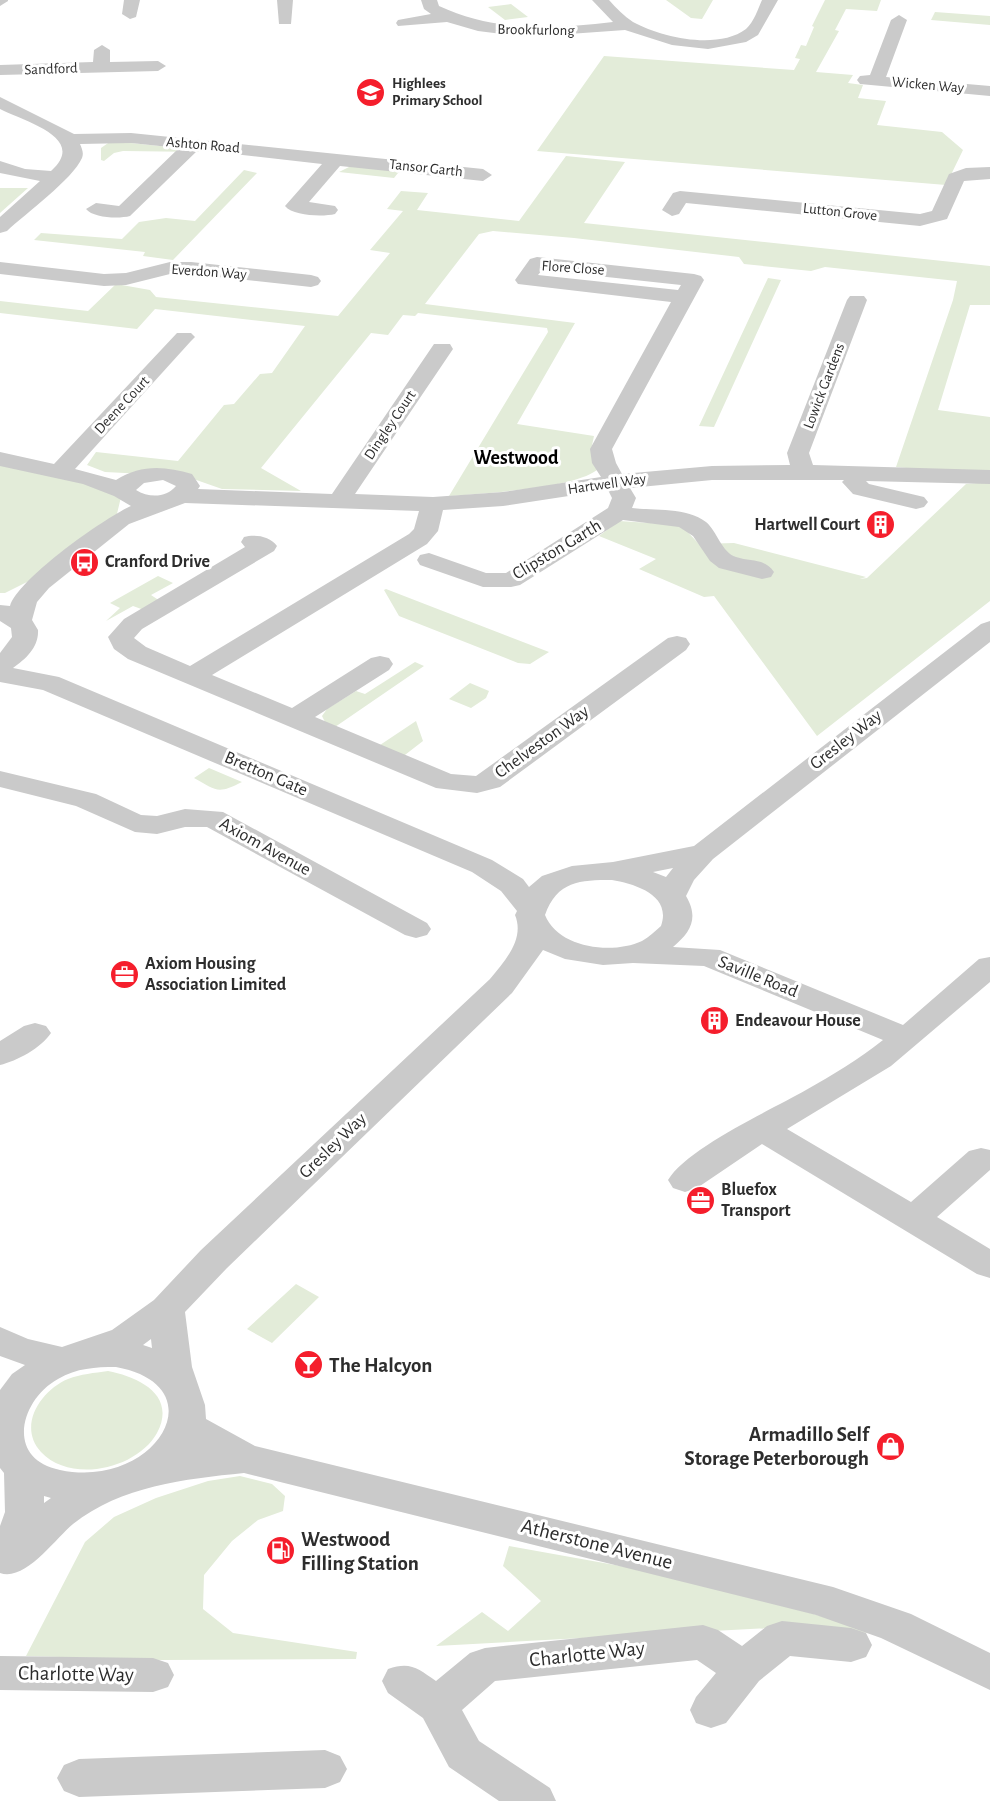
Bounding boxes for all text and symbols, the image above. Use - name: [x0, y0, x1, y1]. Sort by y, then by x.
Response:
- street label: Brookfurlong: [497, 22, 575, 38]
- street label: Sandford: [24, 61, 78, 77]
- street label: Wicken Way: [891, 74, 965, 96]
- school or university icon: Highlees Primary School: [355, 76, 387, 108]
- place label: Highlees Primary School: [392, 76, 483, 108]
- street label: Ashton Road: [166, 134, 241, 156]
- street label: Tansor Garth: [388, 157, 464, 179]
- street label: Lutton Grove: [802, 201, 878, 223]
- street label: Flore Close: [541, 258, 605, 278]
- street label: Everdon Way: [171, 262, 248, 282]
- street label: Lowick Gardens: [801, 341, 847, 431]
- street label: Deene Court: [92, 373, 152, 437]
- street label: Dingley Court: [361, 388, 419, 462]
- district label: Westwood: [474, 448, 559, 468]
- street label: Hartwell Way: [567, 471, 648, 497]
- building icon: Hartwell Court: [865, 509, 897, 541]
- place label: Hartwell Court: [754, 516, 860, 534]
- street label: Clipston Garth: [509, 517, 605, 583]
- bus stop icon: Cranford Drive: [68, 546, 100, 578]
- place label: Cranford Drive: [105, 553, 210, 571]
- street label: Chelveston Way: [492, 702, 592, 782]
- street label: Gresley Way: [807, 706, 885, 773]
- street label: Bretton Gate: [222, 748, 310, 800]
- street label: Axiom Avenue: [216, 815, 314, 879]
- street label: Saville Road: [716, 953, 800, 1001]
- place label: Axiom Housing Association Limited: [145, 955, 287, 994]
- office icon: Axiom Housing Association Limited: [108, 958, 140, 990]
- building icon: Endeavour House: [698, 1005, 730, 1037]
- place label: Endeavour House: [735, 1012, 861, 1030]
- street label: Gresley Way: [296, 1110, 370, 1182]
- place label: Bluefox Transport: [721, 1181, 791, 1220]
- office icon: Bluefox Transport: [684, 1184, 716, 1216]
- bar icon: The Halcyon: [292, 1349, 324, 1381]
- place label: The Halcyon: [329, 1355, 432, 1376]
- place label: Armadillo Self Storage Peterborough: [684, 1424, 871, 1469]
- shop icon: Armadillo Self Storage Peterborough: [874, 1430, 906, 1462]
- street label: Atherstone Avenue: [519, 1515, 675, 1573]
- place label: Westwood Filling Station: [301, 1529, 419, 1574]
- fuel station icon: Westwood Filling Station: [264, 1535, 296, 1567]
- street label: Charlotte Way: [528, 1637, 646, 1671]
- street label: Charlotte Way: [18, 1662, 134, 1686]

